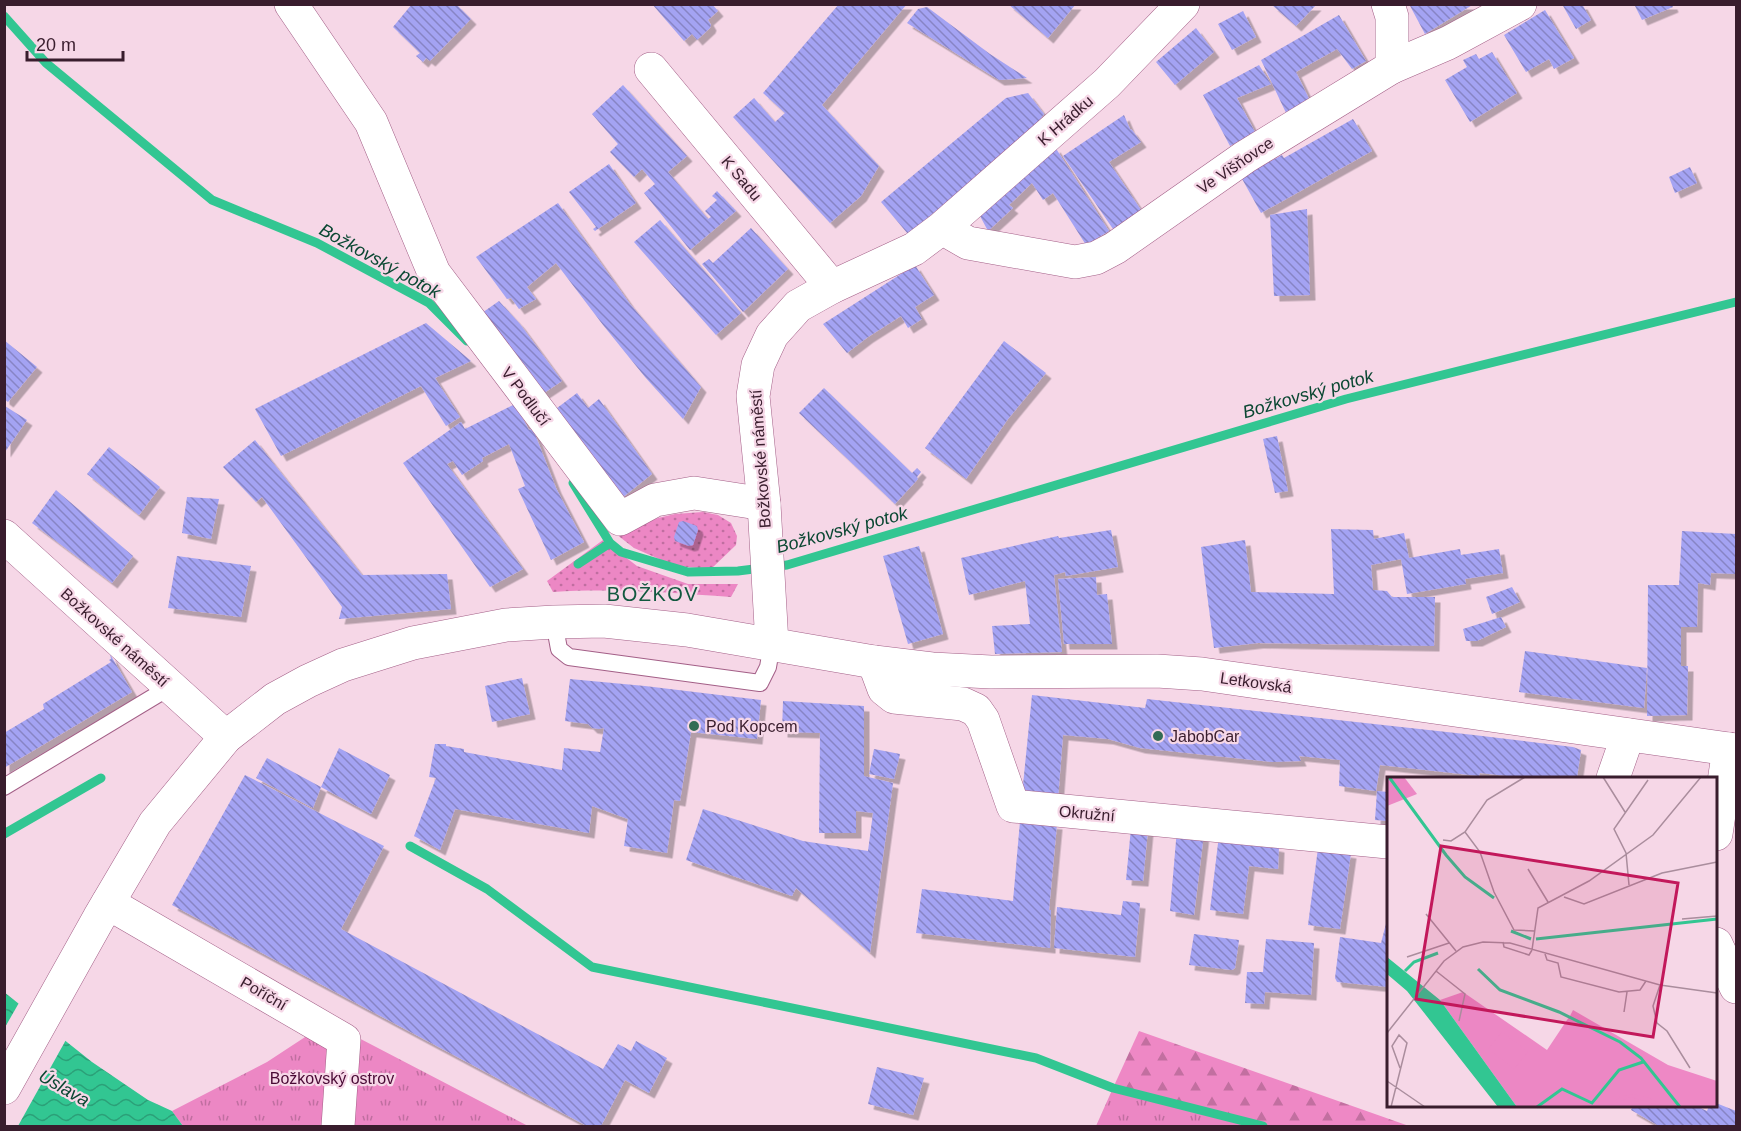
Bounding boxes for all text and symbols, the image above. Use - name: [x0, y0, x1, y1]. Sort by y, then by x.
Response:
- scale bar: [27, 24, 123, 62]
- text: 20 m: [36, 35, 76, 55]
- street label: K Hrádku: [1035, 92, 1096, 149]
- street label: Ve Višňovce: [1194, 134, 1276, 197]
- street label: K Sadu: [718, 153, 765, 204]
- water label: Božkovský potok: [316, 220, 445, 303]
- street label: V Podlučí: [498, 364, 553, 429]
- water label: Božkovský potok: [1240, 365, 1377, 422]
- street label: Božkovské náměstí: [747, 389, 774, 529]
- water label: Božkovský potok: [774, 503, 911, 557]
- district label: BOŽKOV: [607, 583, 699, 605]
- street label: Božkovské náměstí: [57, 585, 172, 690]
- street label: Letkovská: [1219, 669, 1293, 696]
- place label: Pod Kopcem: [706, 718, 798, 735]
- marker: Pod Kopcem: [687, 719, 701, 733]
- place label: JabobCar: [1170, 728, 1240, 745]
- marker: JabobCar: [1151, 729, 1165, 743]
- inset map: [1387, 777, 1717, 1107]
- street label: Okružní: [1058, 803, 1116, 824]
- street label: Poříční: [238, 973, 290, 1014]
- water label: Úslava: [35, 1065, 93, 1110]
- park label: Božkovský ostrov: [270, 1070, 394, 1087]

